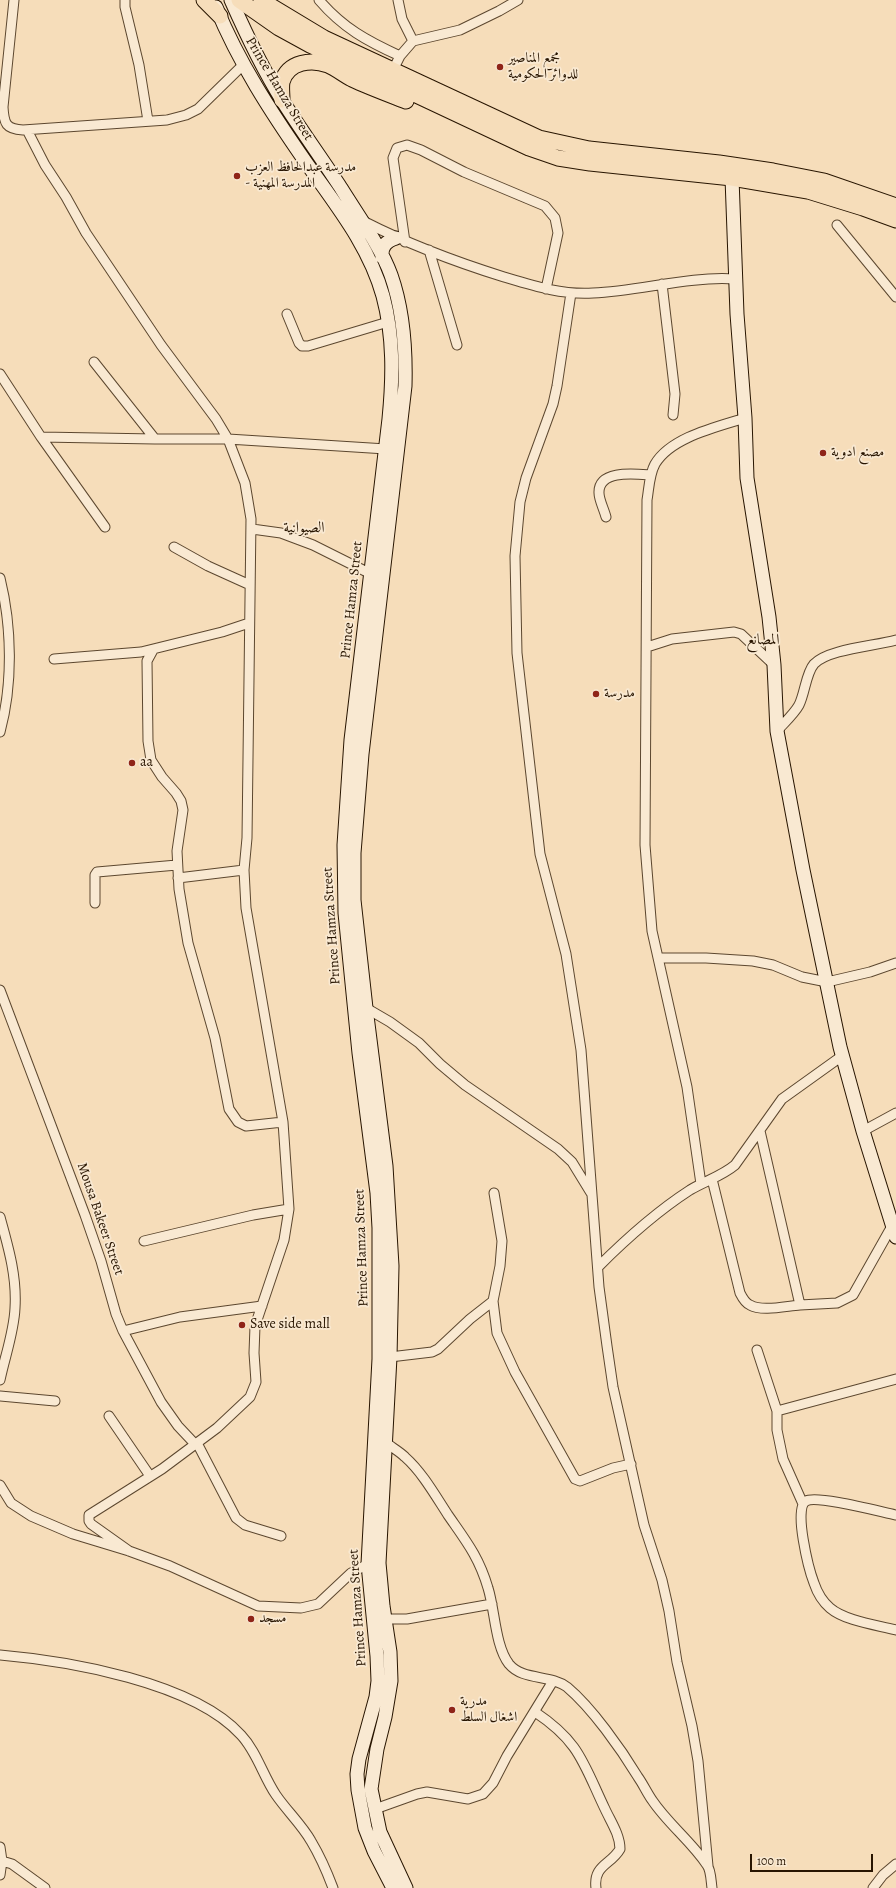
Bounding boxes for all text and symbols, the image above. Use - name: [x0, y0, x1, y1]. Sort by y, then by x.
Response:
- street label: Prince Hamza Street: [241, 34, 317, 144]
- place label: مجمع المناصير للدوائر الحكومية: [508, 51, 578, 84]
- marker: مجمع المناصير للدوائر الحكومية: [495, 62, 505, 72]
- place label: مدرسة عبدالحافظ العزب - المدرسة المهنية: [245, 160, 356, 192]
- marker: مدرسة عبدالحافظ العزب - المدرسة المهنية: [232, 171, 242, 181]
- place label: مصنع ادوية: [831, 445, 884, 461]
- marker: مصنع ادوية: [818, 448, 828, 458]
- district label: الصيوانية: [283, 519, 325, 537]
- street label: Prince Hamza Street: [337, 540, 367, 660]
- district label: المصانع: [746, 631, 780, 649]
- place label: مدرسة: [604, 686, 635, 702]
- marker: مدرسة: [591, 689, 601, 699]
- place label: aa: [140, 755, 153, 771]
- marker: aa: [127, 758, 137, 768]
- street label: Prince Hamza Street: [320, 867, 344, 985]
- street label: Mousa Bakeer Street: [73, 1161, 127, 1277]
- street label: Prince Hamza Street: [352, 1189, 372, 1307]
- place label: Save side mall: [250, 1317, 330, 1333]
- marker: Save side mall: [237, 1320, 247, 1330]
- street label: Prince Hamza Street: [346, 1549, 370, 1667]
- place label: مسجد: [259, 1611, 286, 1627]
- marker: مسجد: [246, 1614, 256, 1624]
- place label: مدرية اشغال السلط: [460, 1694, 517, 1726]
- marker: مدرية اشغال السلط: [447, 1705, 457, 1715]
- scale bar: [752, 1846, 875, 1872]
- text: 100 m: [757, 1853, 786, 1869]

